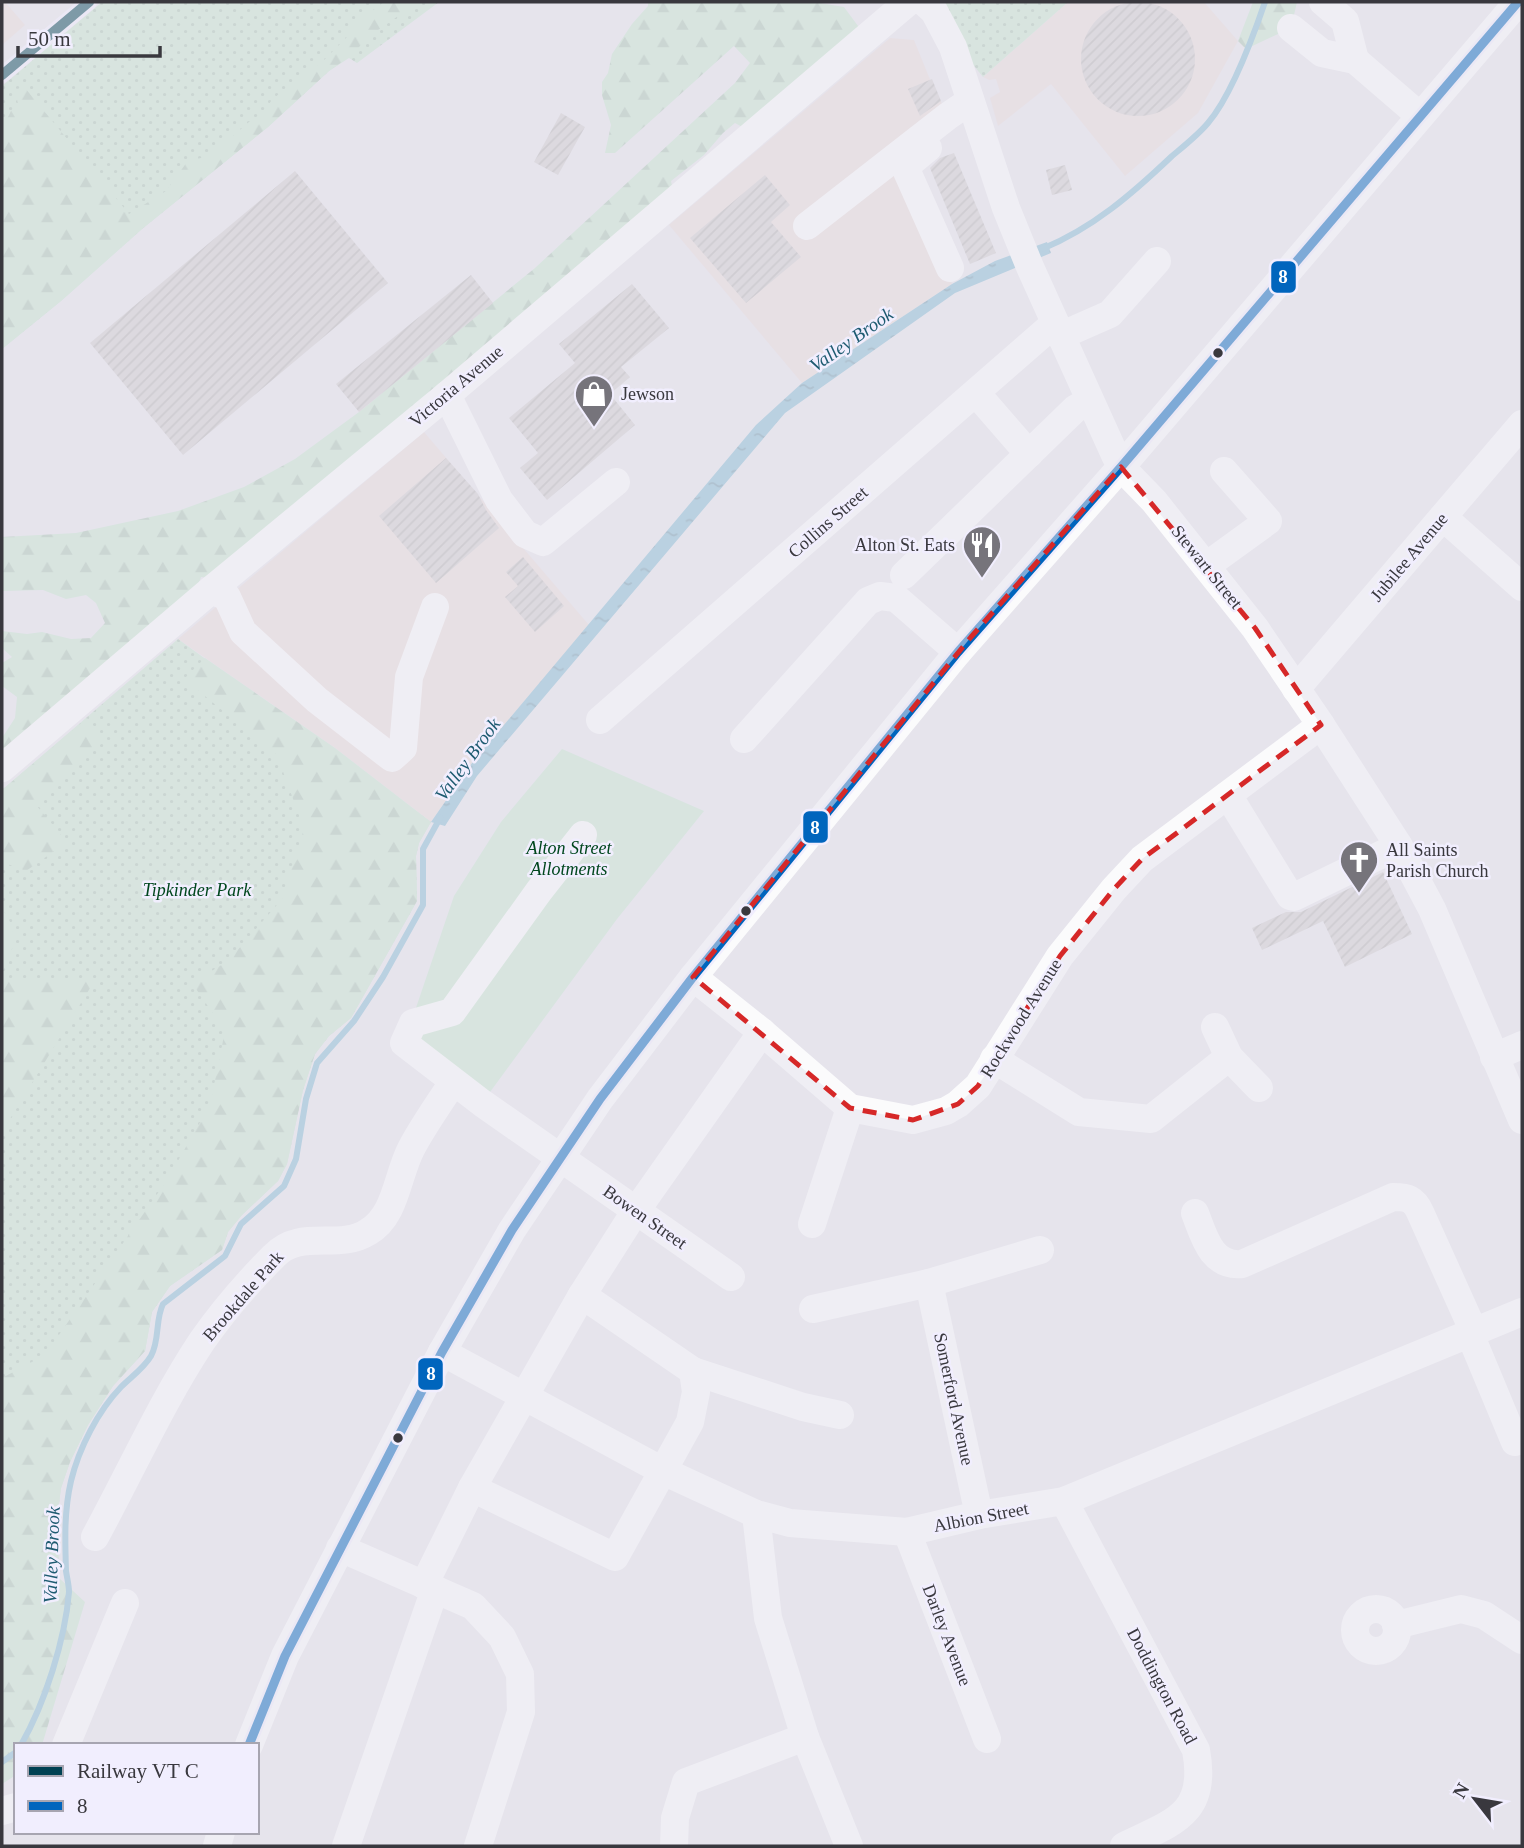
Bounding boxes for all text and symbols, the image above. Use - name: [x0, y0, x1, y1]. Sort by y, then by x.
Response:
- scale bar: [18, 14, 159, 58]
- text: 50 m: [28, 27, 71, 51]
- line badge: 8: [1270, 260, 1297, 294]
- text: 8: [1278, 266, 1288, 287]
- water label: Valley Brook: [806, 303, 897, 376]
- street label: Victoria Avenue: [405, 341, 507, 431]
- unlabelled marker: [1211, 346, 1225, 360]
- shop icon: Jewson: [573, 373, 615, 428]
- place label: Jewson: [621, 384, 674, 404]
- street label: Collins Street: [784, 482, 872, 562]
- street label: Jubilee Avenue: [1366, 509, 1452, 605]
- street label: Stewart Street: [1167, 521, 1247, 613]
- restaurant icon: Alton St. Eats: [961, 524, 1003, 579]
- place label: Alton St. Eats: [854, 535, 955, 555]
- water label: Valley Brook: [430, 713, 505, 805]
- line badge: 8: [802, 810, 829, 844]
- text: 8: [810, 817, 820, 838]
- park label: Alton Street Allotments: [526, 838, 612, 879]
- church icon: All Saints Parish Church: [1338, 839, 1380, 894]
- place label: All Saints Parish Church: [1386, 840, 1489, 881]
- park label: Tipkinder Park: [143, 880, 252, 900]
- unlabelled marker: [739, 904, 753, 918]
- street label: Rockwood Avenue: [976, 955, 1066, 1081]
- street label: Bowen Street: [599, 1181, 691, 1253]
- street label: Brookdale Park: [199, 1247, 287, 1345]
- street label: Somerford Avenue: [930, 1331, 978, 1467]
- line badge: 8: [417, 1357, 444, 1391]
- text: 8: [426, 1363, 436, 1384]
- unlabelled marker: [391, 1431, 405, 1445]
- street label: Albion Street: [932, 1498, 1030, 1536]
- water label: Valley Brook: [39, 1506, 64, 1604]
- street label: Darley Avenue: [918, 1581, 976, 1689]
- street label: Doddington Road: [1123, 1625, 1201, 1747]
- legend: [14, 1743, 259, 1834]
- text: Railway VT C: [77, 1759, 199, 1783]
- north arrow: [1440, 1764, 1510, 1834]
- text: N: [1448, 1779, 1474, 1802]
- text: 8: [77, 1794, 88, 1818]

